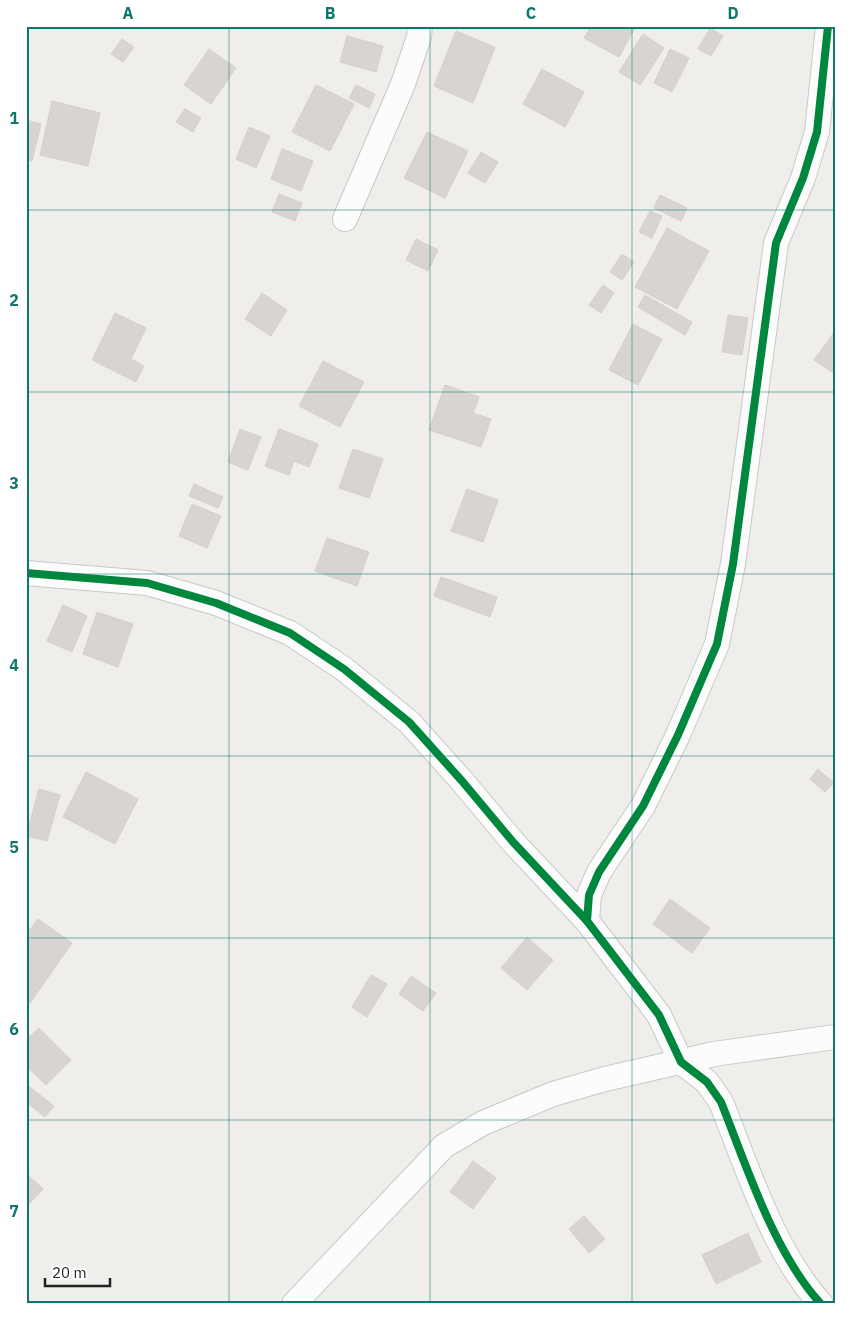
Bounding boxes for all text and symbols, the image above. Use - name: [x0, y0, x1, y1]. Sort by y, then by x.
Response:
- text: A: [123, 3, 134, 23]
- text: B: [325, 3, 336, 23]
- text: C: [526, 3, 536, 23]
- text: D: [727, 3, 739, 23]
- text: 1: [9, 108, 19, 128]
- text: 2: [9, 290, 19, 310]
- text: 3: [9, 473, 19, 493]
- text: 4: [9, 655, 19, 675]
- text: 5: [9, 837, 19, 857]
- text: 6: [9, 1019, 19, 1039]
- text: 7: [9, 1201, 19, 1221]
- scale bar: [45, 1255, 110, 1287]
- text: 20 m: [52, 1263, 87, 1282]

